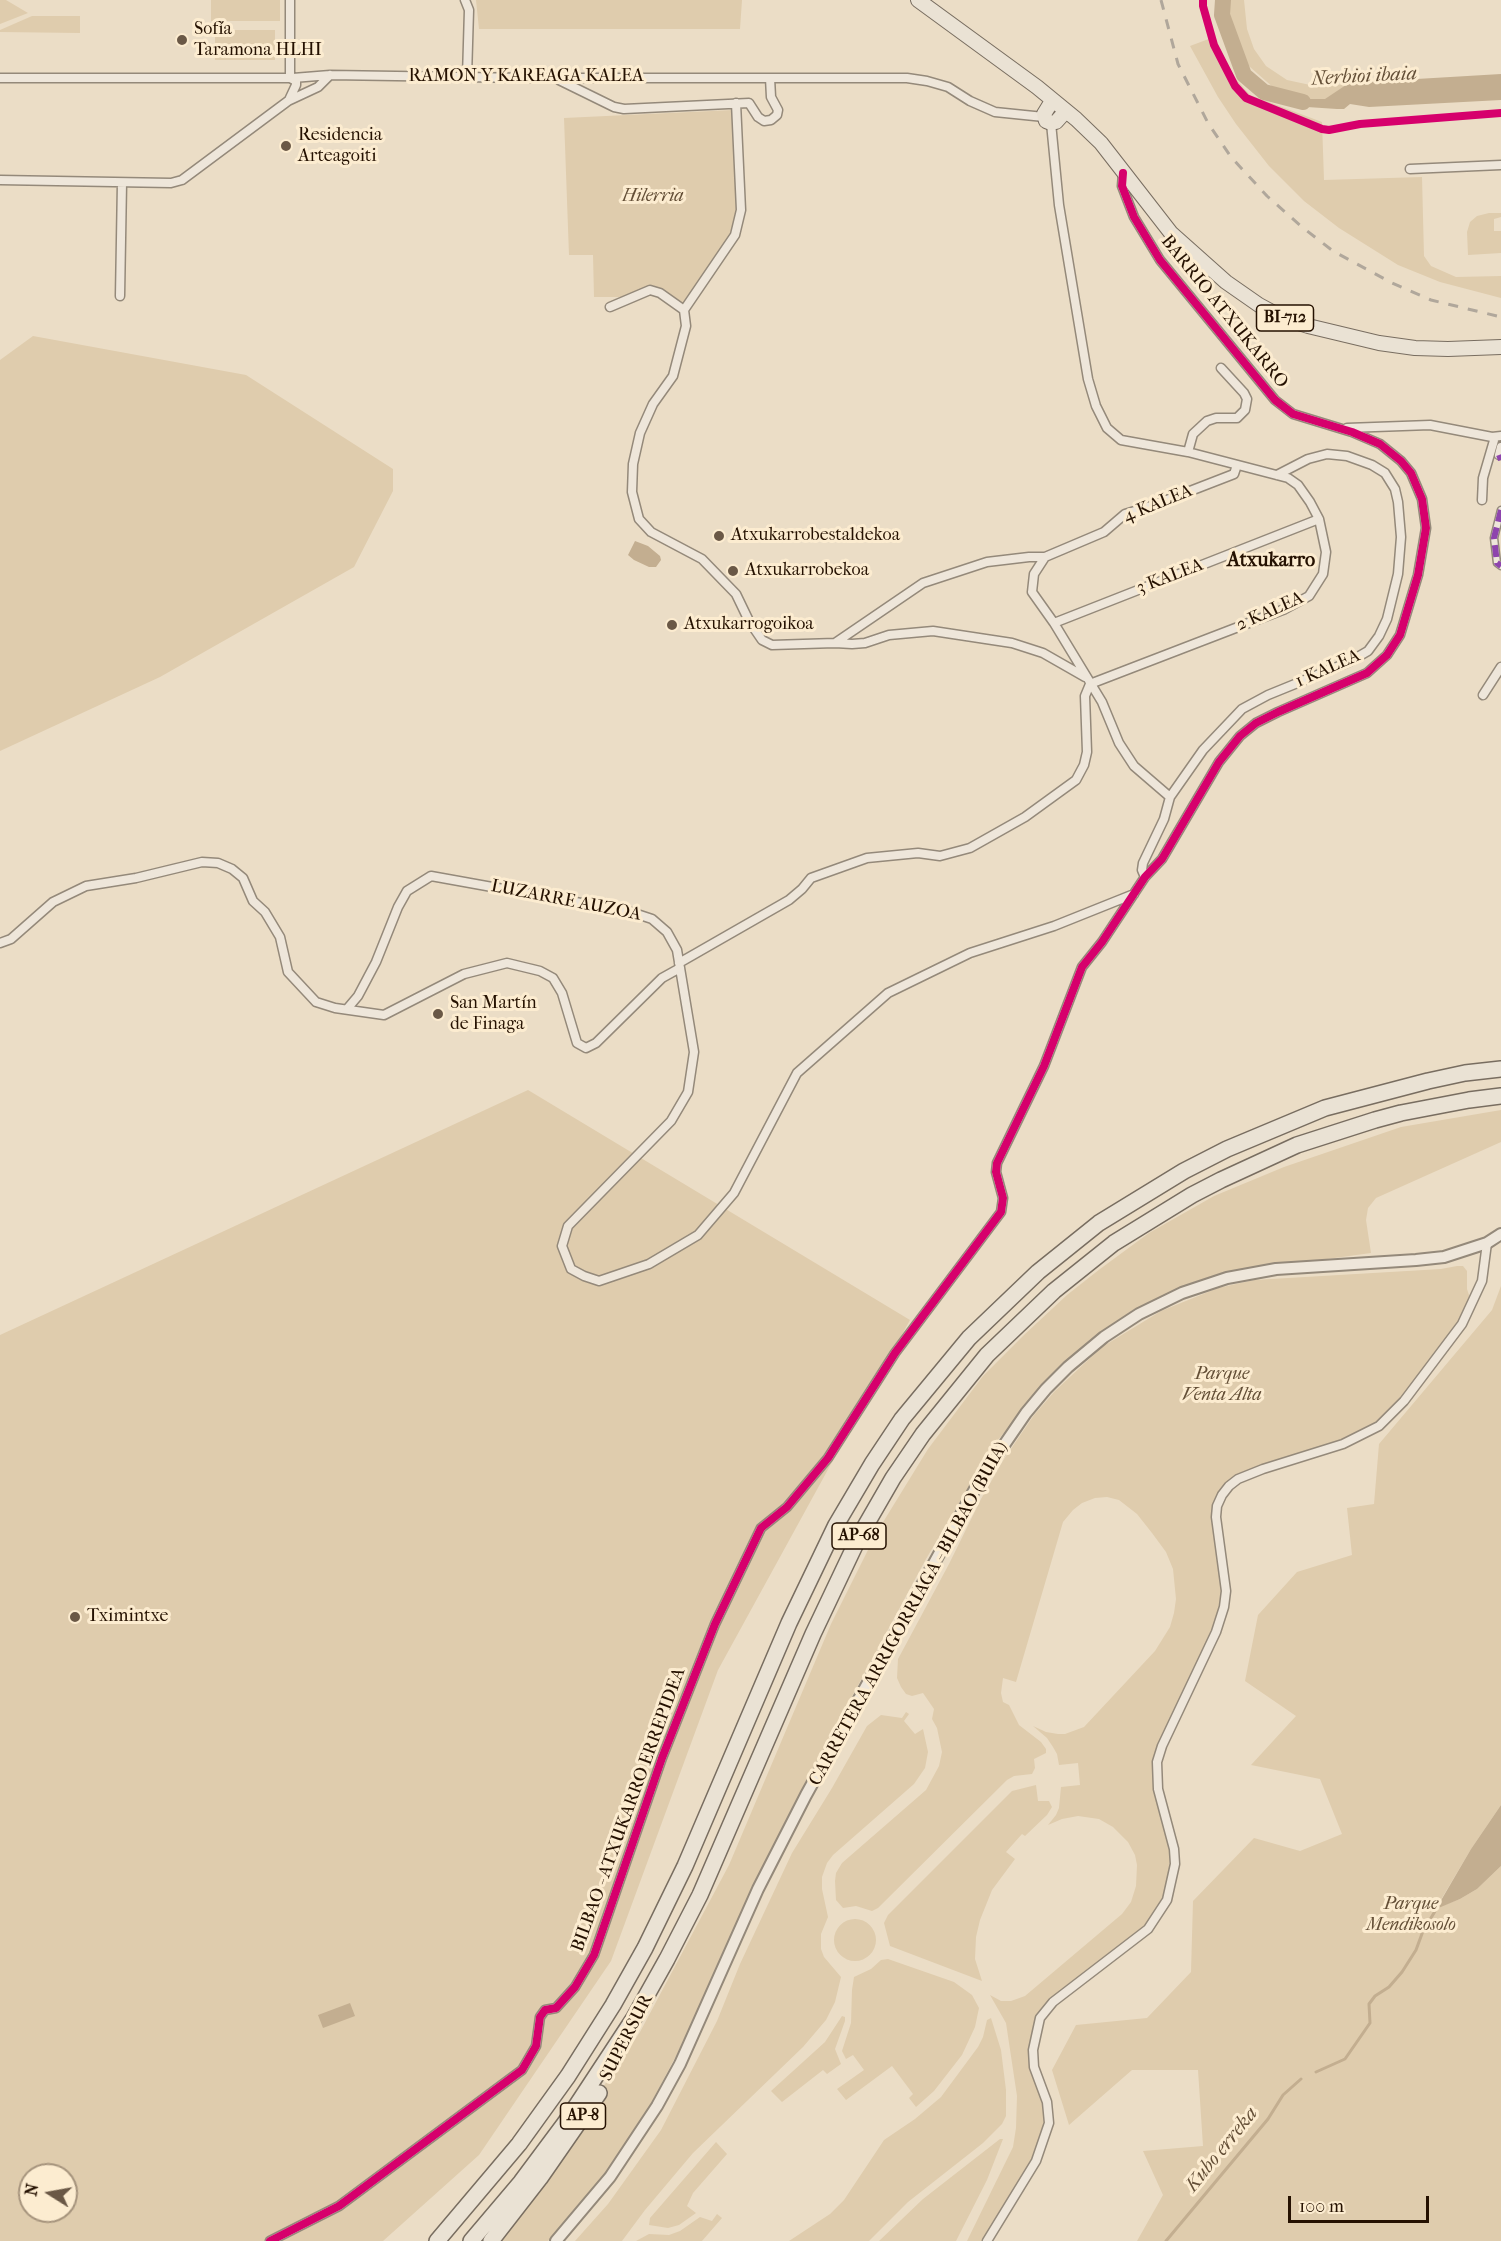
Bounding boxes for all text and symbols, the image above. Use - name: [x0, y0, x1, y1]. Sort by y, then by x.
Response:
- place label: Sofía Taramona HLHI: [194, 19, 322, 62]
- marker: Sofía Taramona HLHI: [175, 33, 189, 47]
- water label: Nerbioi ibaia: [1310, 62, 1418, 92]
- street label: RAMON Y KAREAGA KALEA: [408, 66, 644, 88]
- place label: Residencia Arteagoiti: [298, 125, 382, 168]
- marker: Residencia Arteagoiti: [279, 139, 293, 153]
- park label: Hilerria: [622, 186, 684, 208]
- street label: BARRIO ATXUKARRO: [1156, 231, 1292, 393]
- road number: BI-712: [1256, 305, 1314, 331]
- street label: 4 KALEA: [1120, 480, 1196, 528]
- place label: Atxukarrobestaldekoa: [731, 525, 900, 547]
- marker: Atxukarrobestaldekoa: [712, 529, 726, 543]
- district label: Atxukarro: [1227, 549, 1315, 573]
- street label: 3 KALEA: [1134, 554, 1206, 600]
- place label: Atxukarrobekoa: [745, 560, 869, 582]
- marker: Atxukarrobekoa: [726, 564, 740, 578]
- street label: 2 KALEA: [1233, 588, 1307, 636]
- place label: Atxukarrogoikoa: [684, 614, 814, 636]
- marker: Atxukarrogoikoa: [665, 618, 679, 632]
- street label: 1 KALEA: [1292, 645, 1364, 693]
- street label: LUZARRE AUZOA: [489, 876, 643, 926]
- place label: San Martín de Finaga: [450, 993, 537, 1036]
- marker: San Martín de Finaga: [431, 1007, 445, 1021]
- park label: Parque Venta Alta: [1182, 1364, 1262, 1406]
- street label: CARRETERA ARRIGORRIAGA - BILBAO (BUIA): [805, 1438, 1013, 1790]
- road number: AP-68: [832, 1523, 886, 1549]
- place label: Tximintxe: [87, 1606, 168, 1628]
- marker: Tximintxe: [68, 1610, 82, 1624]
- street label: BILBAO - ATXUKARRO ERREPIDEA: [567, 1665, 691, 1955]
- park label: Parque Mendikosolo: [1366, 1894, 1456, 1936]
- street label: SUPERSUR: [596, 1991, 658, 2085]
- road number: AP-8: [560, 2103, 606, 2129]
- water label: Kubo erreka: [1181, 2103, 1263, 2197]
- north arrow: [18, 2163, 78, 2223]
- text: N: [21, 2182, 42, 2198]
- scale bar: [1291, 2184, 1432, 2222]
- text: 100 m: [1299, 2196, 1344, 2217]

